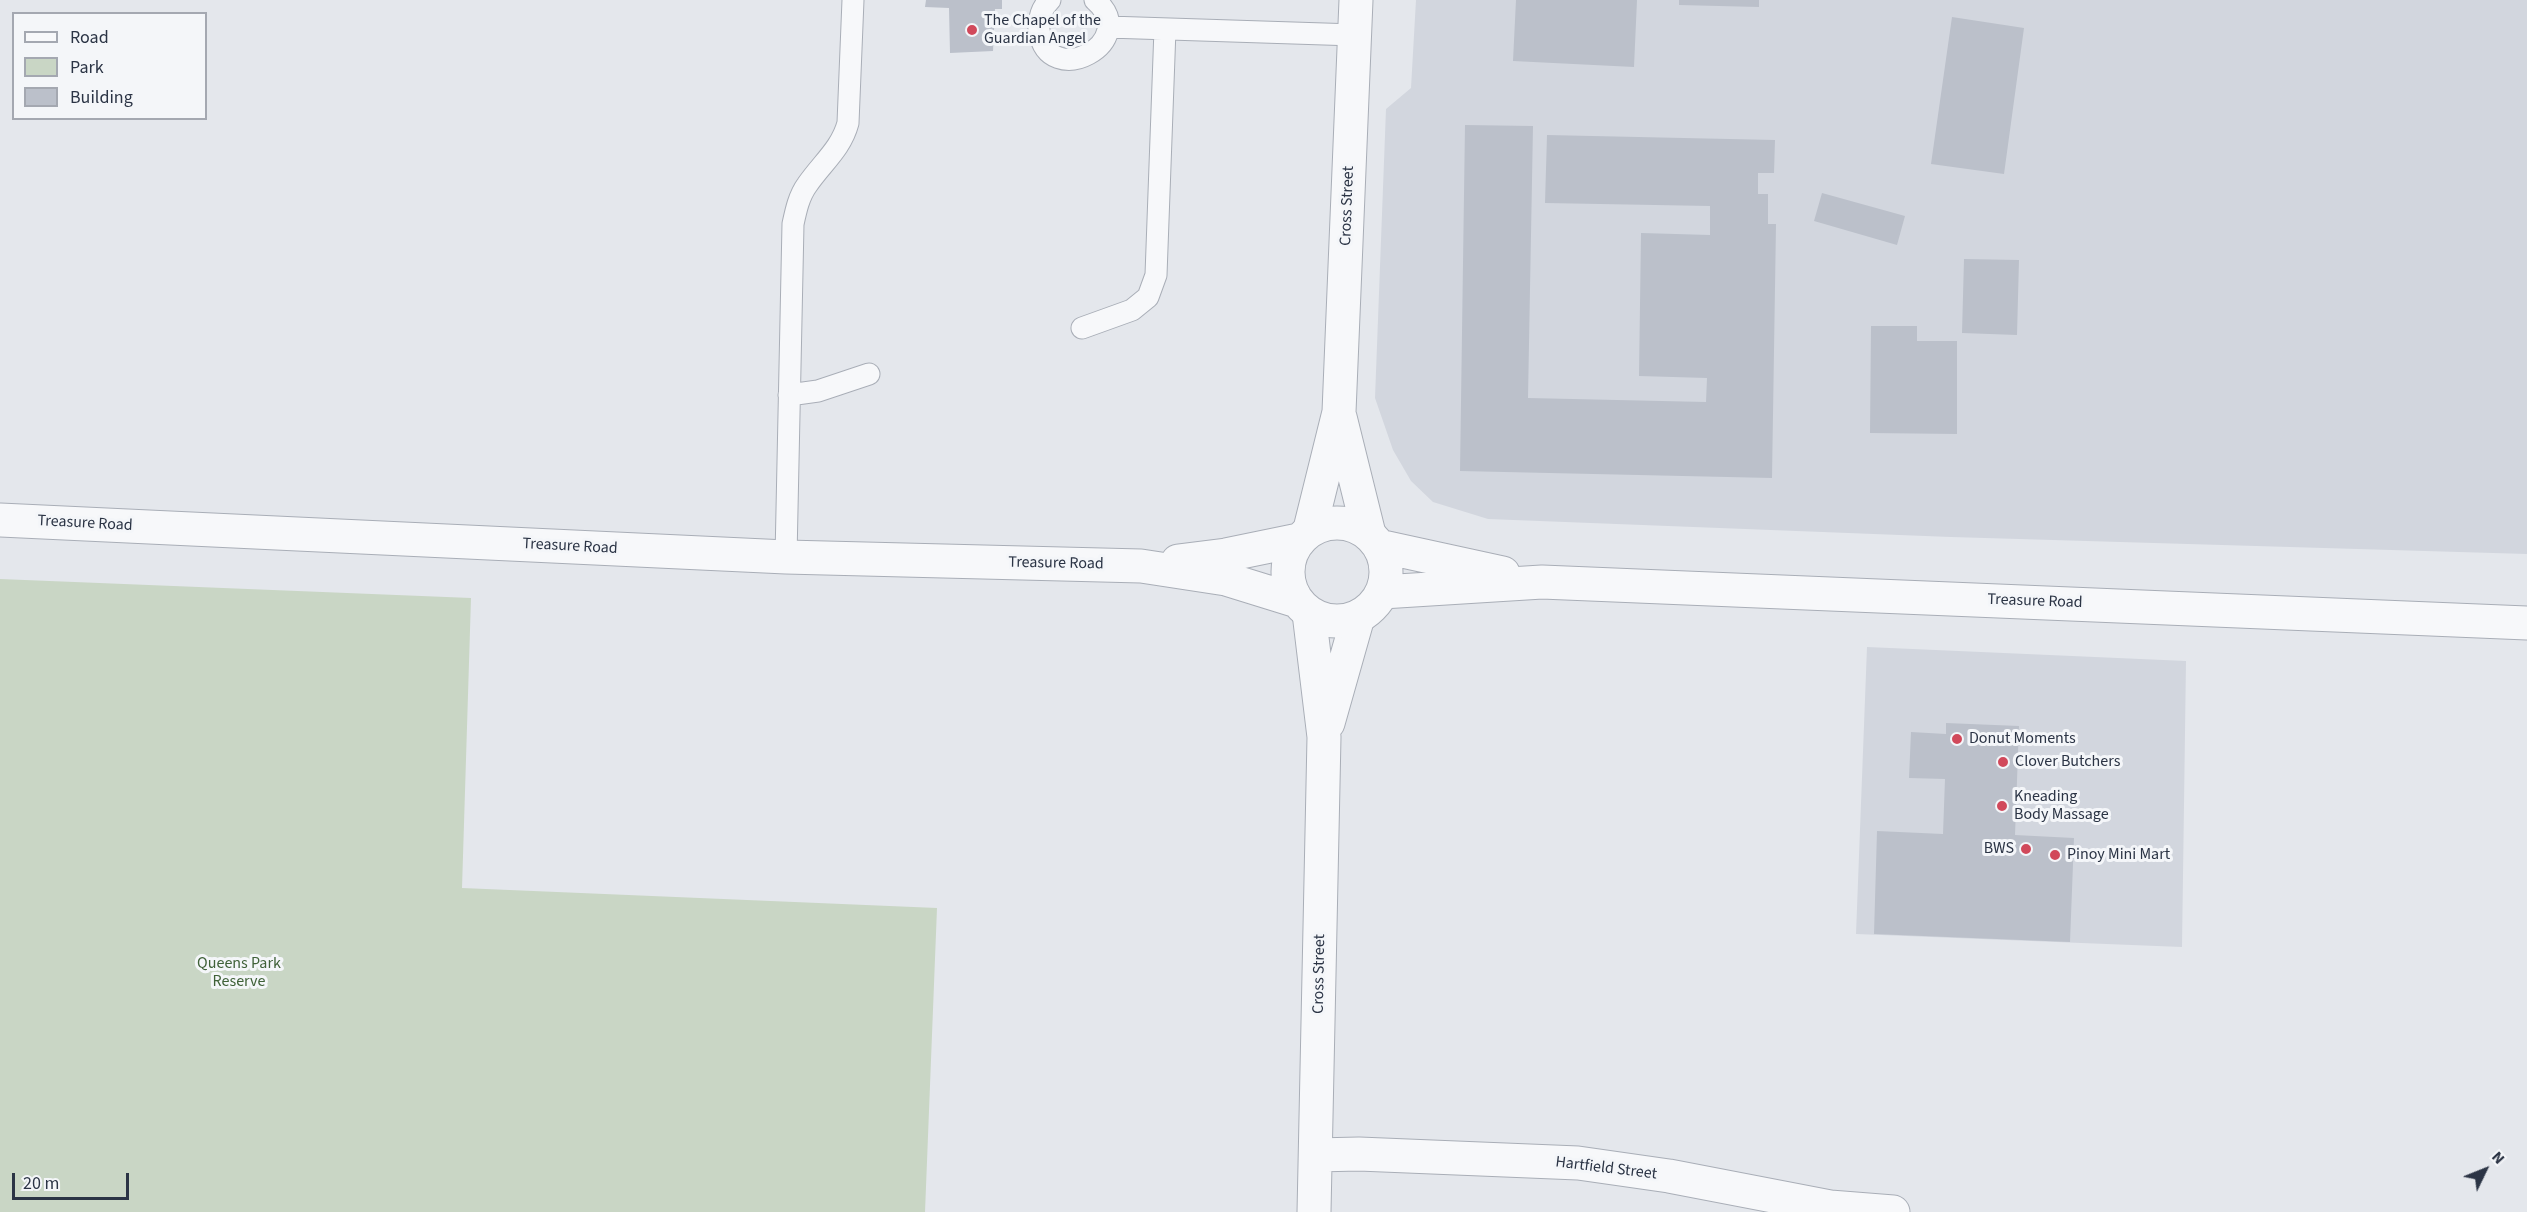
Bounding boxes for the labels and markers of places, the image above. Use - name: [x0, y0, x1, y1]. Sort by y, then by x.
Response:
- place label: The Chapel of the Guardian Angel: [984, 11, 1101, 49]
- marker: The Chapel of the Guardian Angel: [965, 23, 979, 37]
- place label: Donut Moments: [1969, 729, 2076, 749]
- marker: Donut Moments: [1950, 732, 1964, 746]
- place label: Clover Butchers: [2015, 752, 2120, 772]
- marker: Clover Butchers: [1996, 755, 2010, 769]
- place label: Kneading Body Massage: [2014, 787, 2109, 825]
- marker: Kneading Body Massage: [1995, 799, 2009, 813]
- place label: BWS: [1984, 839, 2014, 859]
- marker: BWS: [2019, 842, 2033, 856]
- place label: Pinoy Mini Mart: [2067, 845, 2170, 865]
- marker: Pinoy Mini Mart: [2048, 848, 2062, 862]

